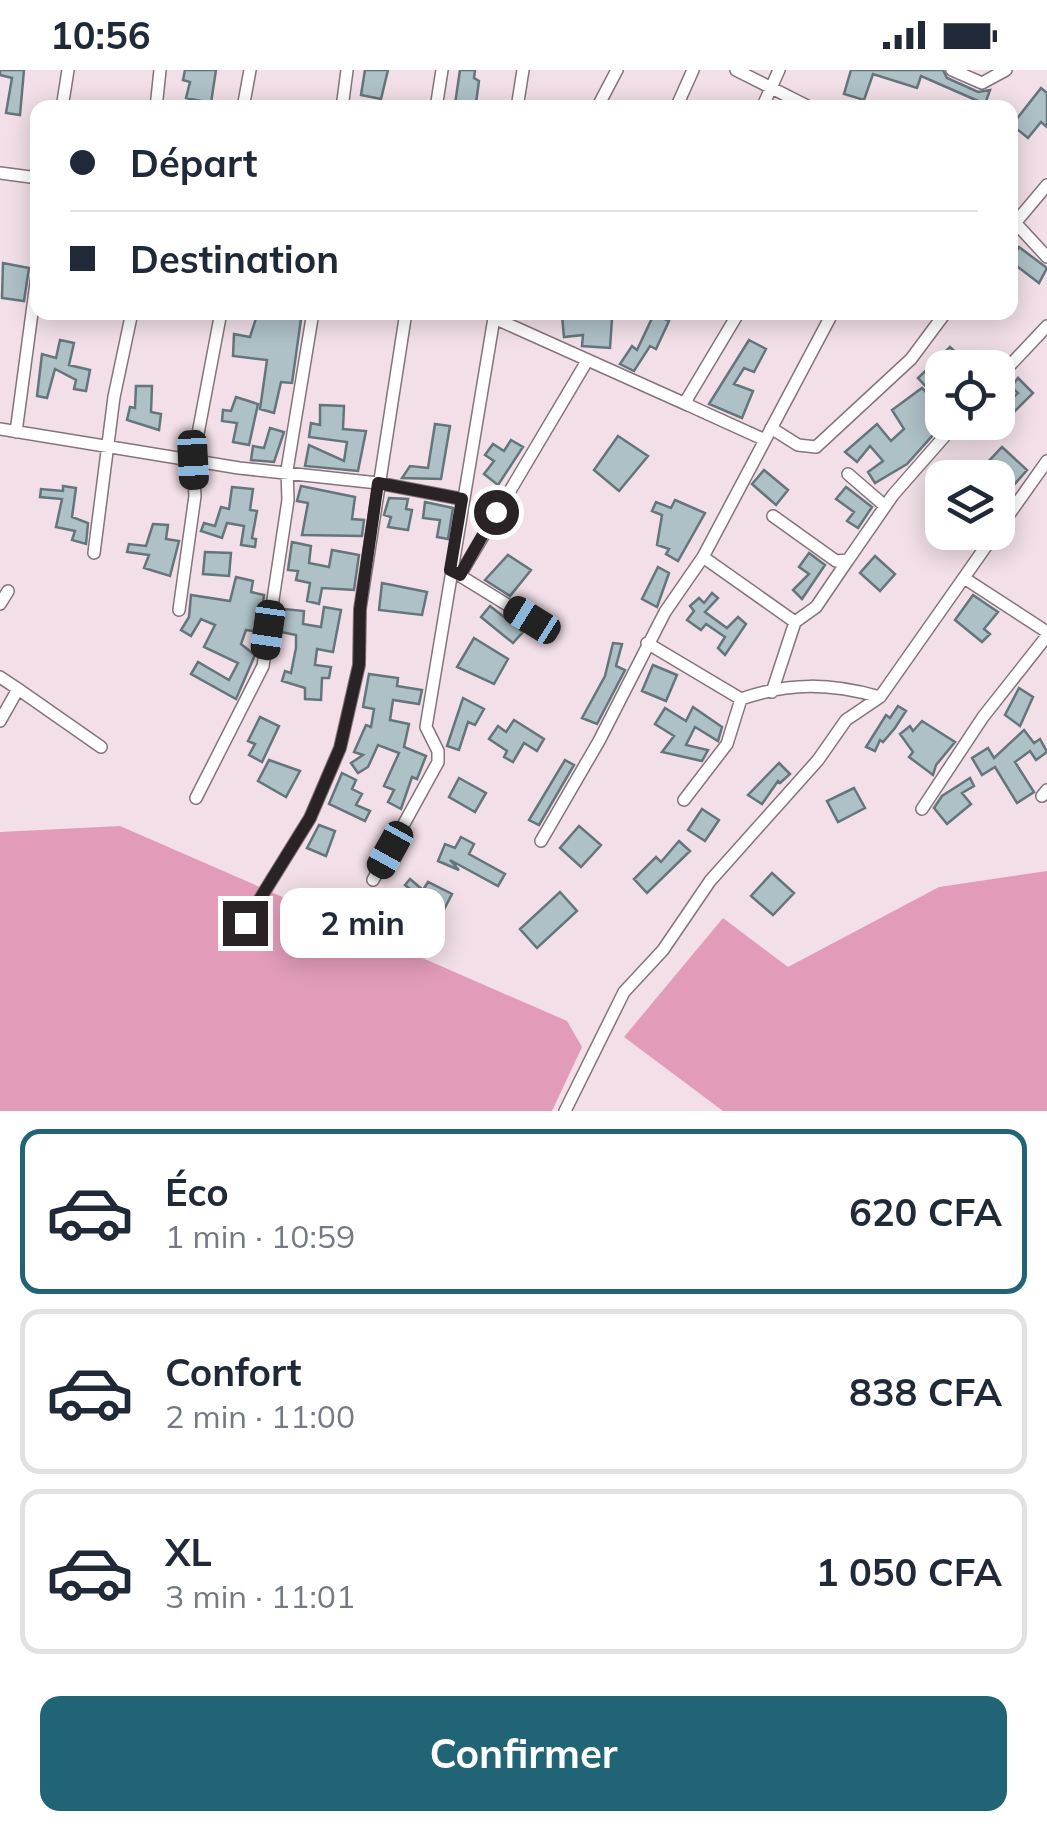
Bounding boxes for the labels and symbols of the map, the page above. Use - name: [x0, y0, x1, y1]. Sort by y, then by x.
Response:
- car: [176, 429, 210, 491]
- route start: [474, 490, 519, 535]
- car: [499, 591, 565, 649]
- car: [249, 598, 287, 662]
- car: [362, 816, 418, 884]
- callout: 2 min: [280, 888, 445, 958]
- route end: [223, 901, 268, 946]

